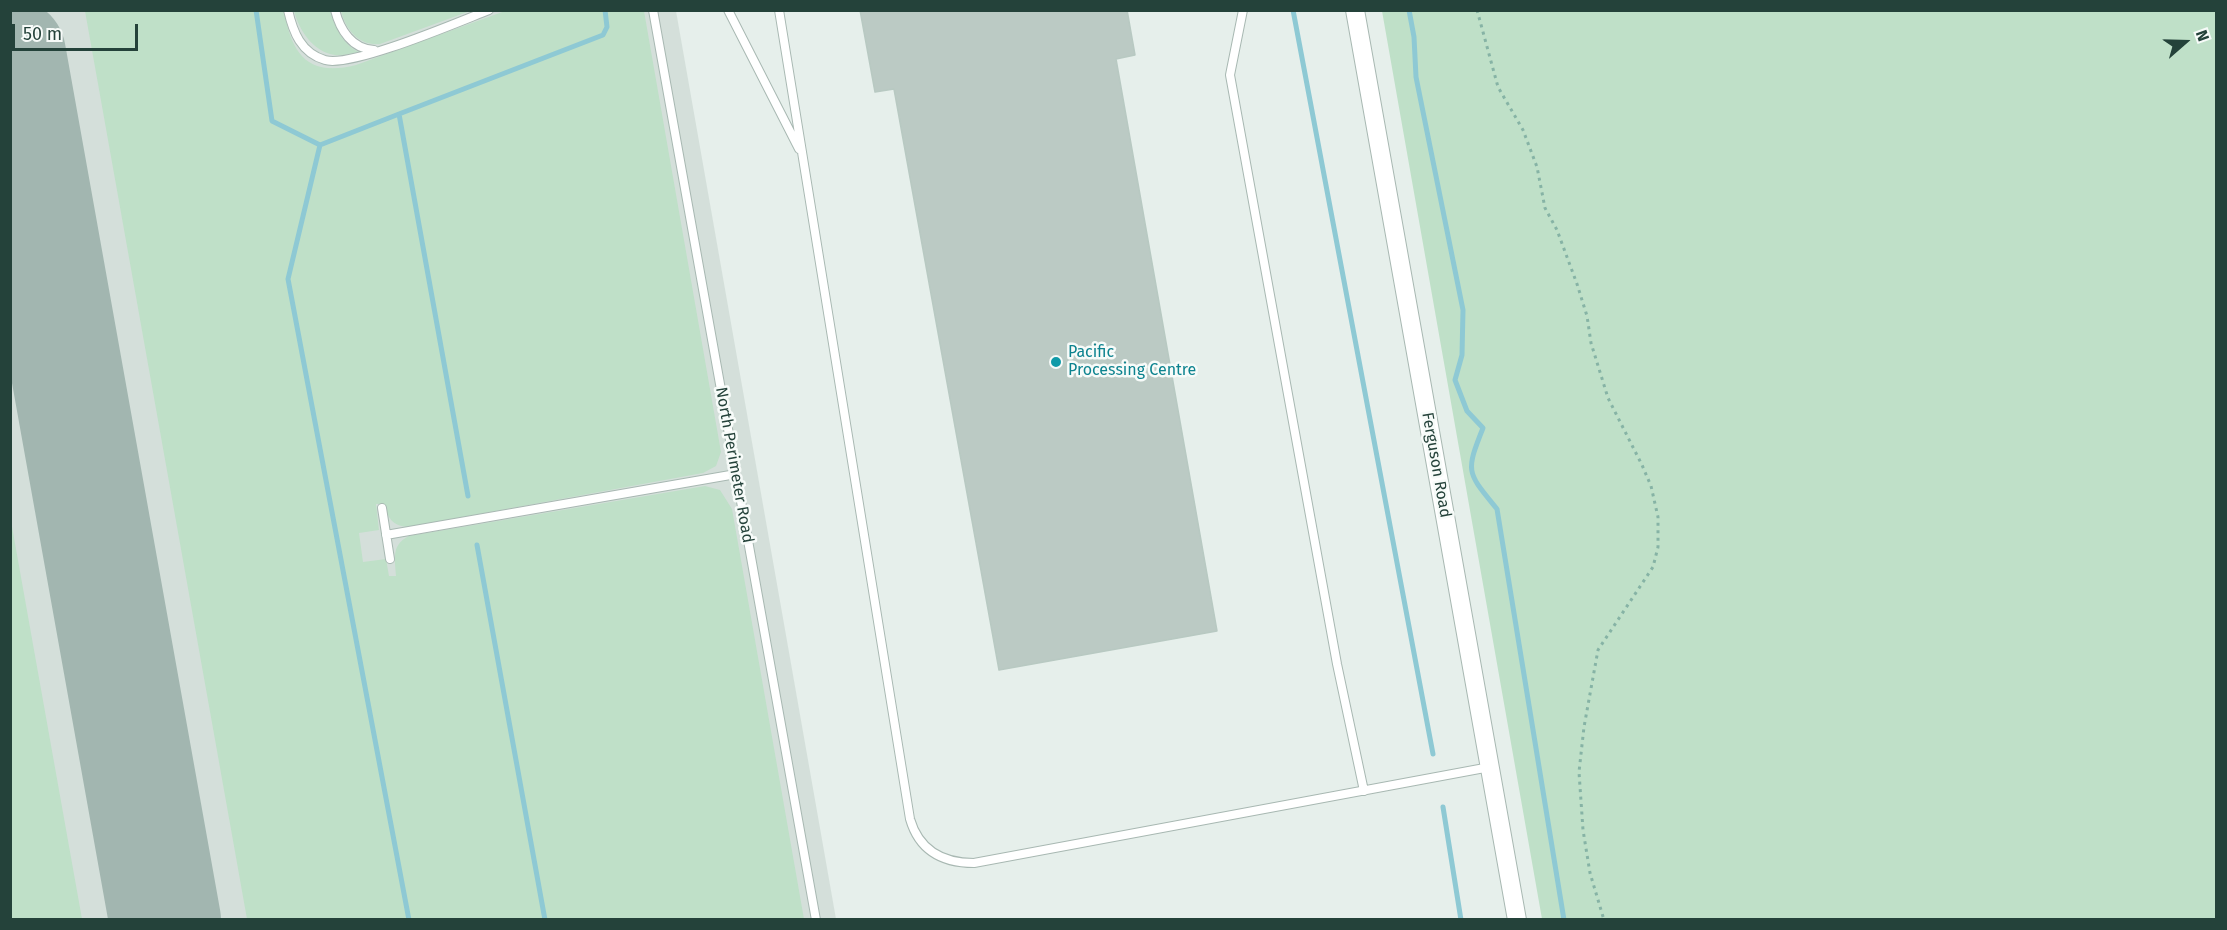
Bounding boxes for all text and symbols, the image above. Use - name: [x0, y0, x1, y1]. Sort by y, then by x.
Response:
- scale bar: [15, 12, 141, 50]
- north arrow: [2155, 12, 2215, 72]
- text: 50 m: [23, 23, 62, 45]
- text: N: [2192, 27, 2213, 44]
- place label: Pacific Processing Centre: [1068, 343, 1196, 381]
- marker: Pacific Processing Centre: [1049, 355, 1063, 369]
- street label: North Perimeter Road: [711, 386, 757, 544]
- street label: Ferguson Road: [1417, 411, 1455, 519]

